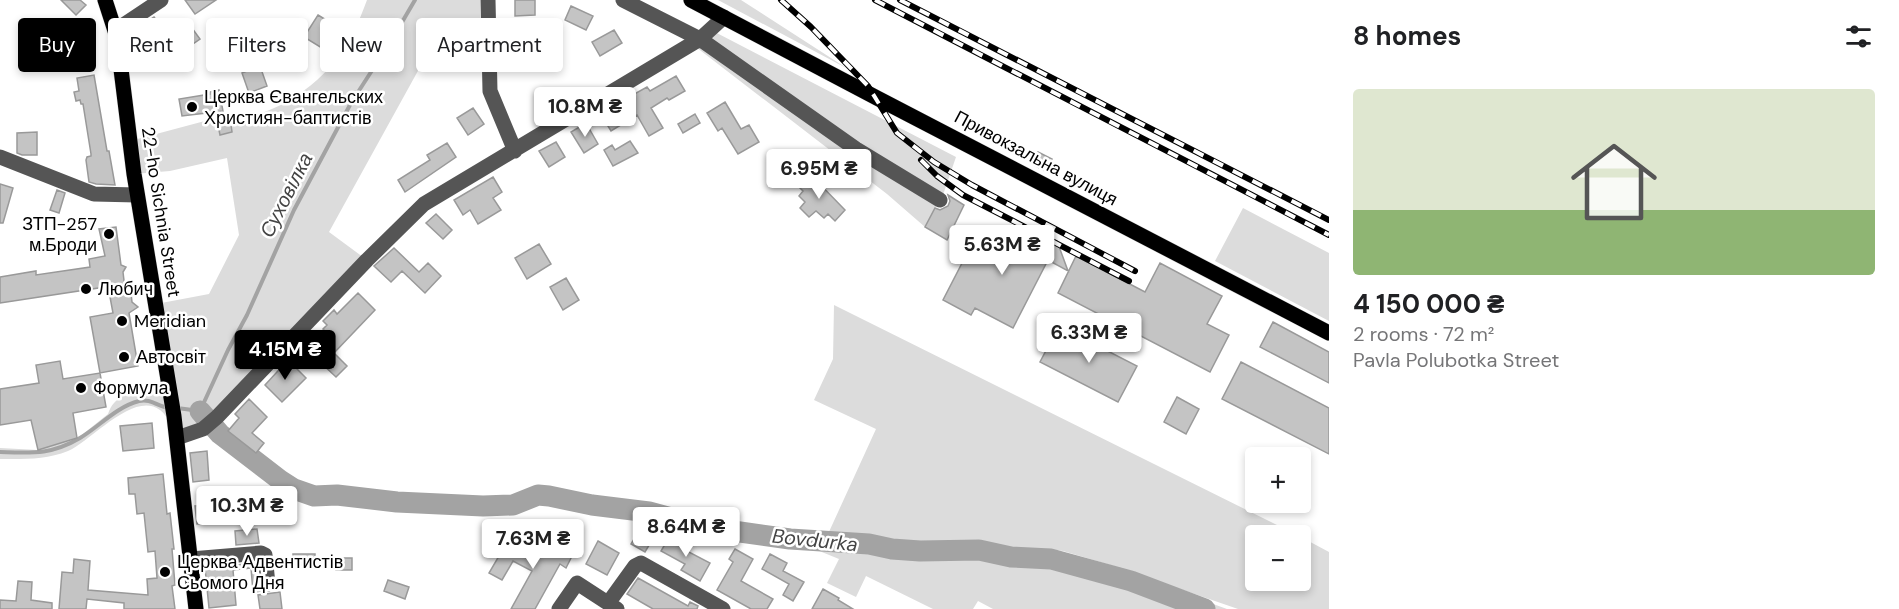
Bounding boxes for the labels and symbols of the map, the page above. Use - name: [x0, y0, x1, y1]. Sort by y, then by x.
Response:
- place label: Церква Євангельских Християн-баптистів: [204, 85, 383, 130]
- pin: 10.8M ₴: [530, 87, 640, 138]
- marker: Церква Євангельских Християн-баптистів: [185, 100, 199, 114]
- street label: Привокзальна вулиця: [950, 105, 1122, 211]
- street label: 22-ho Sichnia Street: [136, 125, 186, 299]
- water label: Суховілка: [254, 148, 318, 242]
- pin: 6.95M ₴: [764, 149, 874, 200]
- place label: ЗТП-257 м.Броди: [22, 212, 97, 257]
- pin: 5.63M ₴: [947, 225, 1057, 276]
- marker: ЗТП-257 м.Броди: [102, 227, 116, 241]
- place label: Любич: [98, 277, 153, 301]
- marker: Любич: [79, 282, 93, 296]
- place label: Meridian: [134, 309, 206, 333]
- pin: 6.33M ₴: [1034, 313, 1144, 364]
- marker: Meridian: [115, 314, 129, 328]
- pin: 4.15M ₴: [230, 330, 340, 381]
- place label: Автосвіт: [136, 345, 206, 369]
- marker: Автосвіт: [117, 350, 131, 364]
- place label: Формула: [93, 376, 169, 400]
- marker: Формула: [74, 381, 88, 395]
- pin: 10.3M ₴: [192, 486, 302, 537]
- pin: 8.64M ₴: [631, 507, 741, 558]
- pin: 7.63M ₴: [478, 519, 588, 570]
- water label: Bovdurka: [771, 523, 859, 557]
- place label: Церква Адвентистів Сьомого Дня: [177, 550, 343, 595]
- marker: Церква Адвентистів Сьомого Дня: [158, 565, 172, 579]

